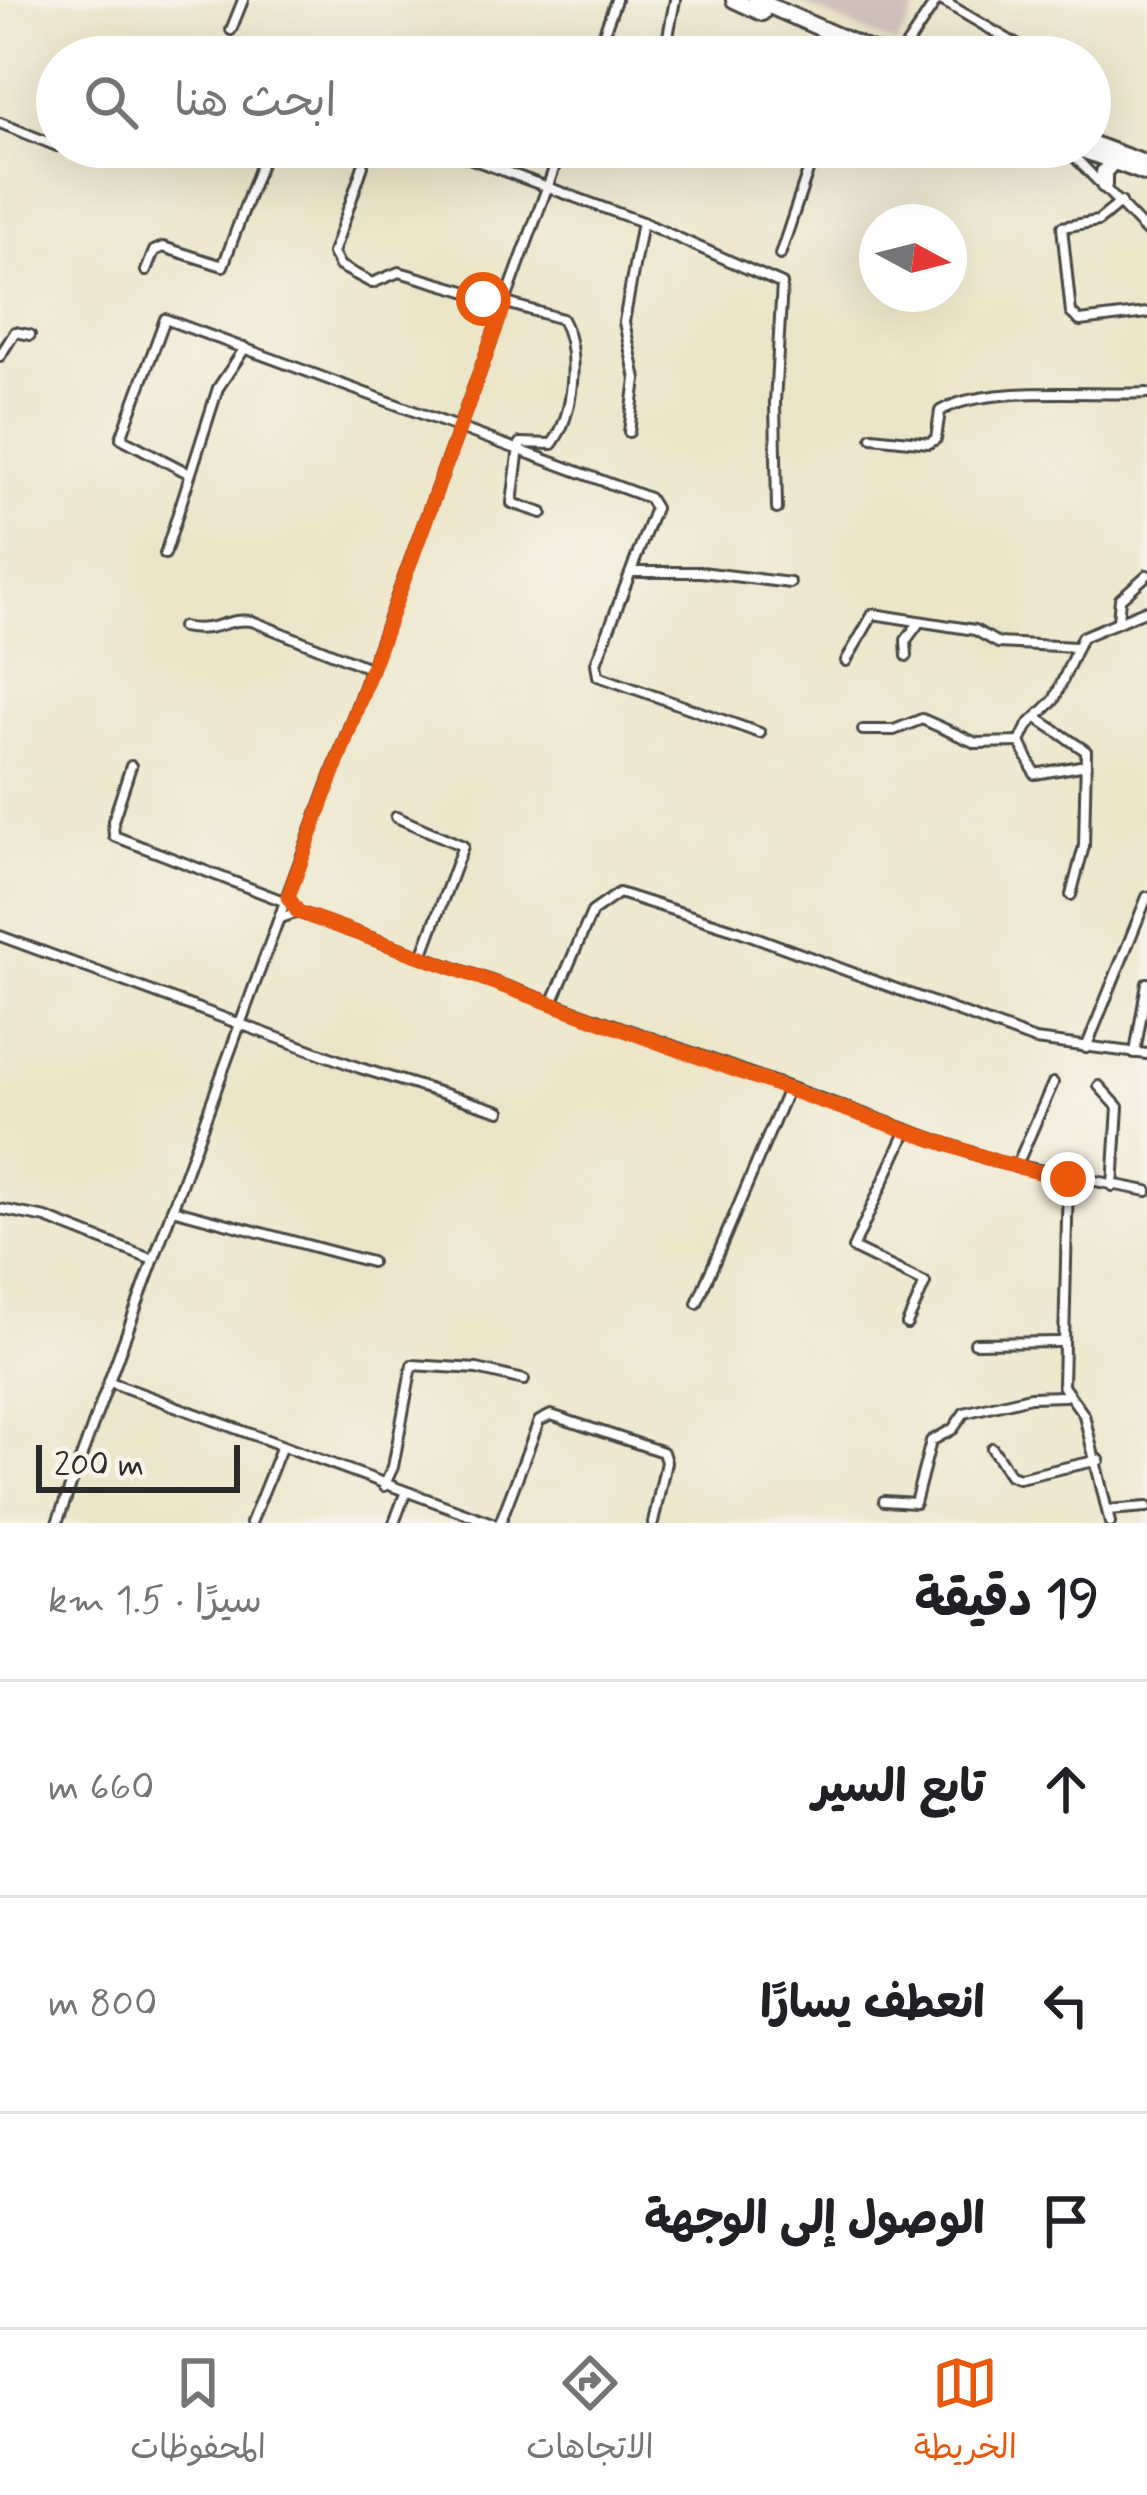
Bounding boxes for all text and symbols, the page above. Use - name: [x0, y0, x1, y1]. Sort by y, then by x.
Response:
- search box: [36, 36, 1111, 168]
- icon: search: [78, 69, 144, 135]
- text: ابحث هنا: [174, 73, 337, 132]
- north arrow: [859, 204, 967, 312]
- route start: [456, 272, 510, 326]
- route end: [1041, 1152, 1095, 1206]
- scale bar: [36, 1439, 240, 1492]
- text: 200 m: [54, 1444, 144, 1488]
- text: 19 دقيقة: [914, 1568, 1099, 1634]
- text: سيرًا · 1.5 km: [48, 1576, 262, 1627]
- icon: ahead: [1033, 1756, 1099, 1822]
- text: تابع السير: [812, 1759, 985, 1818]
- text: 660 m: [48, 1763, 155, 1814]
- icon: left: [1033, 1972, 1099, 2038]
- text: انعطف يسارًا: [760, 1975, 985, 2034]
- text: 800 m: [48, 1979, 157, 2030]
- icon: arrive: [1033, 2188, 1099, 2254]
- text: الوصول إلى الوجهة: [644, 2191, 985, 2250]
- tab: المحفوظات: [130, 2350, 266, 2476]
- tab: الاتجاهات: [526, 2350, 654, 2476]
- tab: الخريطة: [914, 2350, 1017, 2476]

